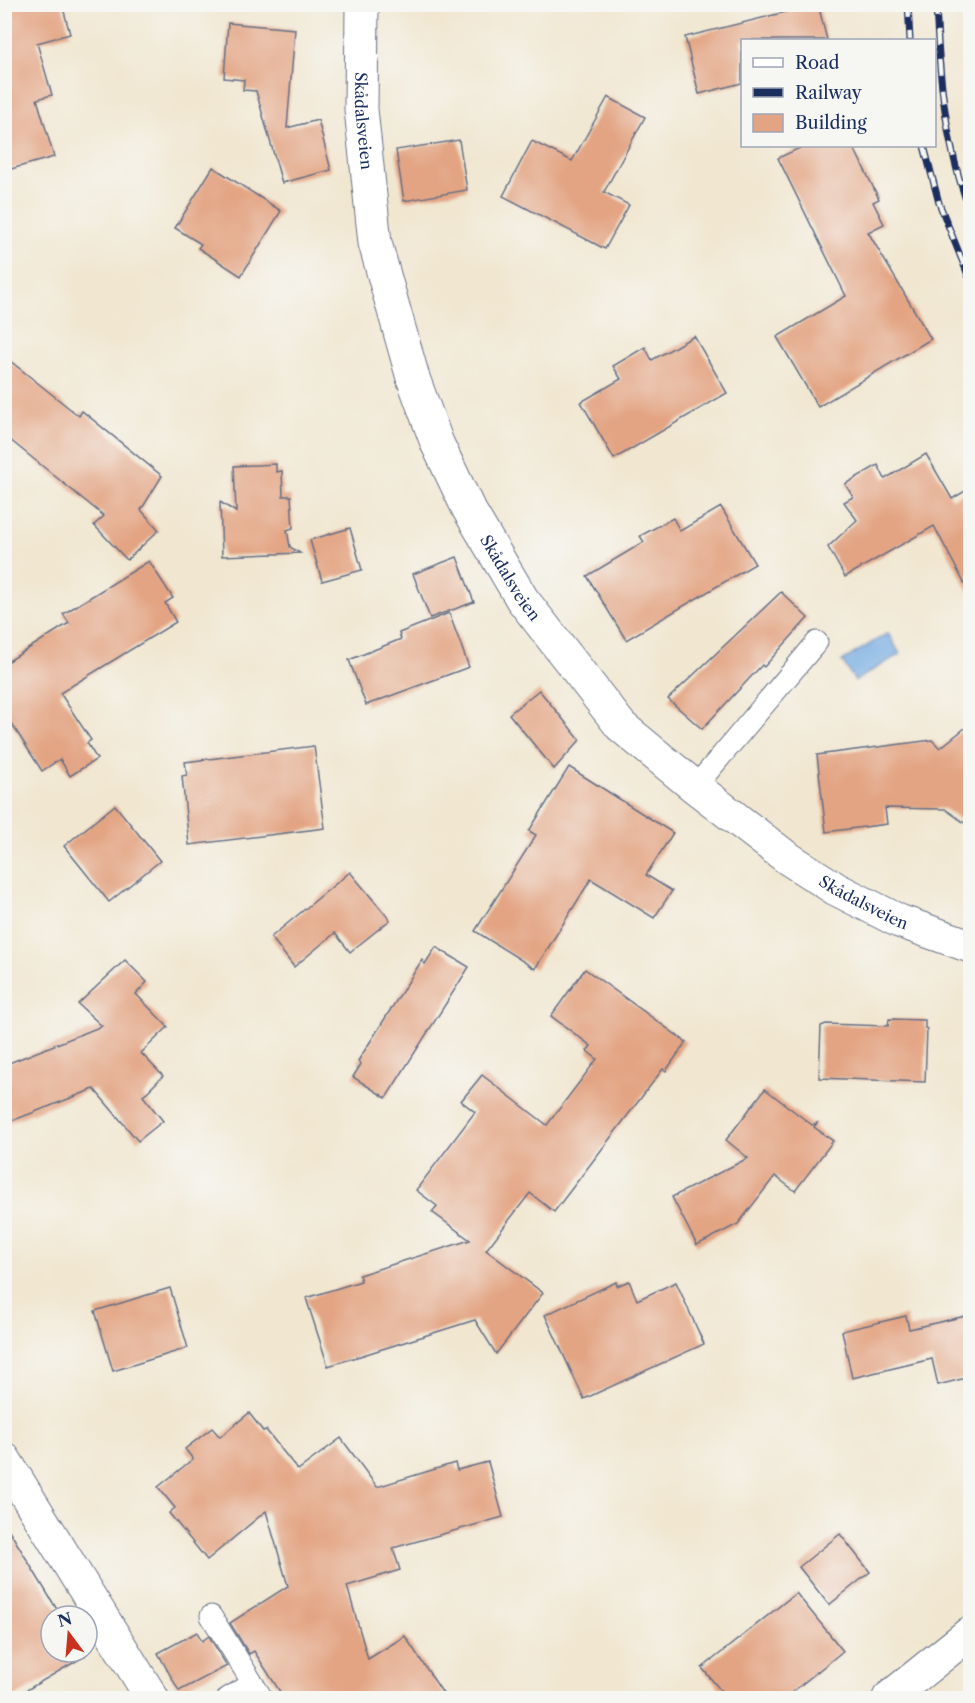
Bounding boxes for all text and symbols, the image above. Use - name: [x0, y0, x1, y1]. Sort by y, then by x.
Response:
- legend: [741, 39, 936, 147]
- text: Road: [795, 52, 840, 74]
- street label: Skådalsveien: [351, 72, 377, 171]
- text: Railway: [795, 82, 863, 104]
- text: Building: [795, 112, 867, 134]
- street label: Skådalsveien: [476, 531, 545, 625]
- street label: Skådalsveien: [815, 871, 911, 933]
- north arrow: [39, 1604, 99, 1664]
- text: N: [55, 1608, 74, 1631]

